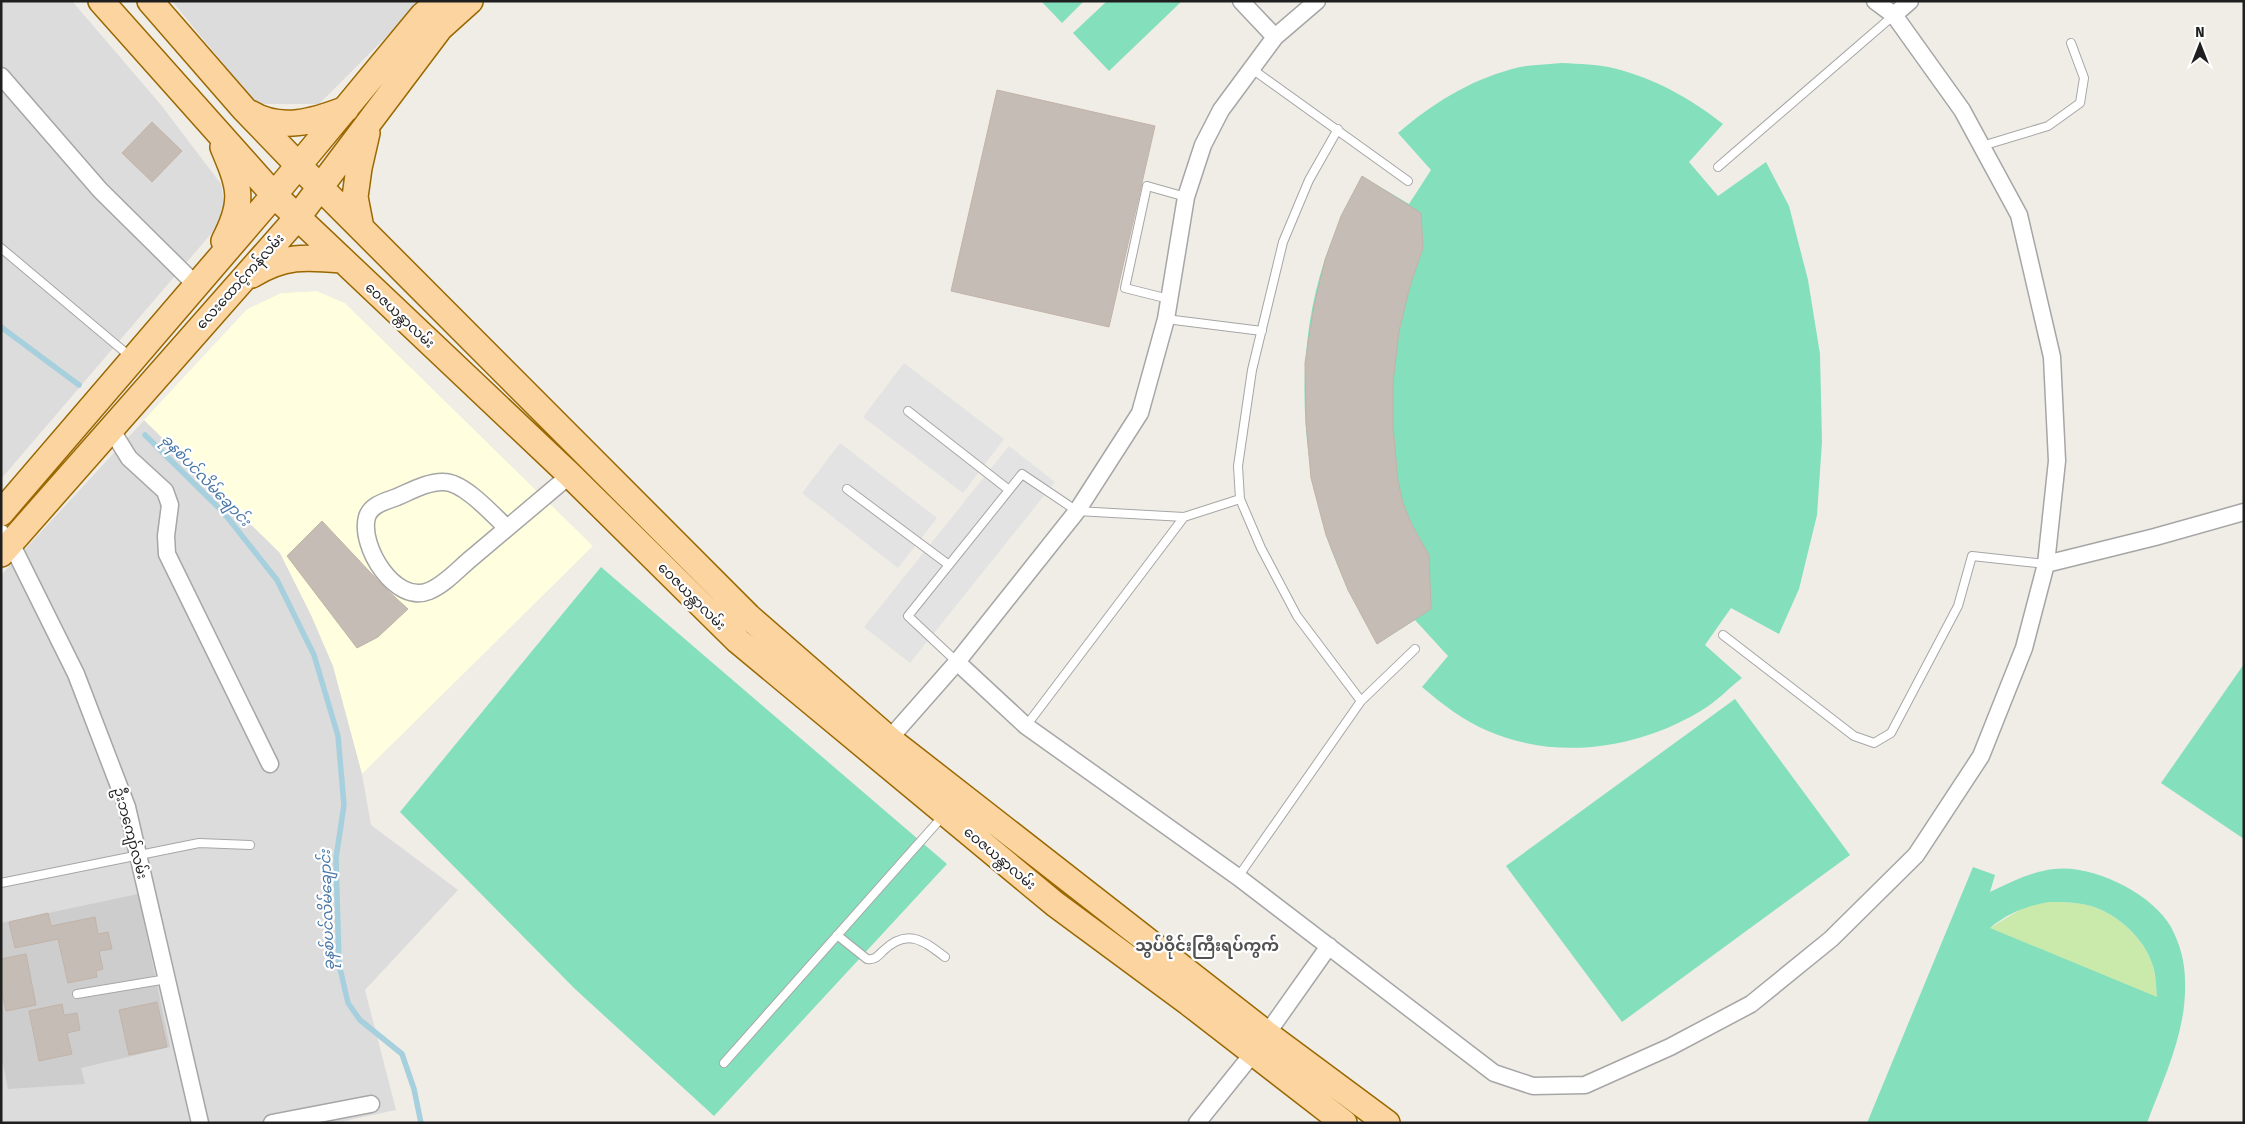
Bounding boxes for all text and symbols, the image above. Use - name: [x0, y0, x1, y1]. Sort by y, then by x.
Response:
- north arrow: [2175, 20, 2225, 70]
- text: N: [2195, 24, 2205, 41]
- street label: လေးထောင့်ကန်လမ်း: [191, 229, 290, 335]
- street label: ဝေဇယန္တာလမ်း: [359, 277, 439, 354]
- water label: ခုနစ်ပင်လိမ်ချောင်း: [155, 429, 256, 532]
- street label: ဝေဇယန္တာလမ်း: [652, 558, 730, 636]
- street label: ဦးဘကျော်လမ်း: [107, 785, 153, 882]
- street label: ဝေဇယန္တာလမ်း: [958, 822, 1040, 896]
- water label: ခုနစ်ပင်လိမ်ချောင်း: [314, 848, 341, 971]
- district label: သွပ်ဝိုင်းကြီးရပ်ကွက်: [1135, 934, 1279, 959]

